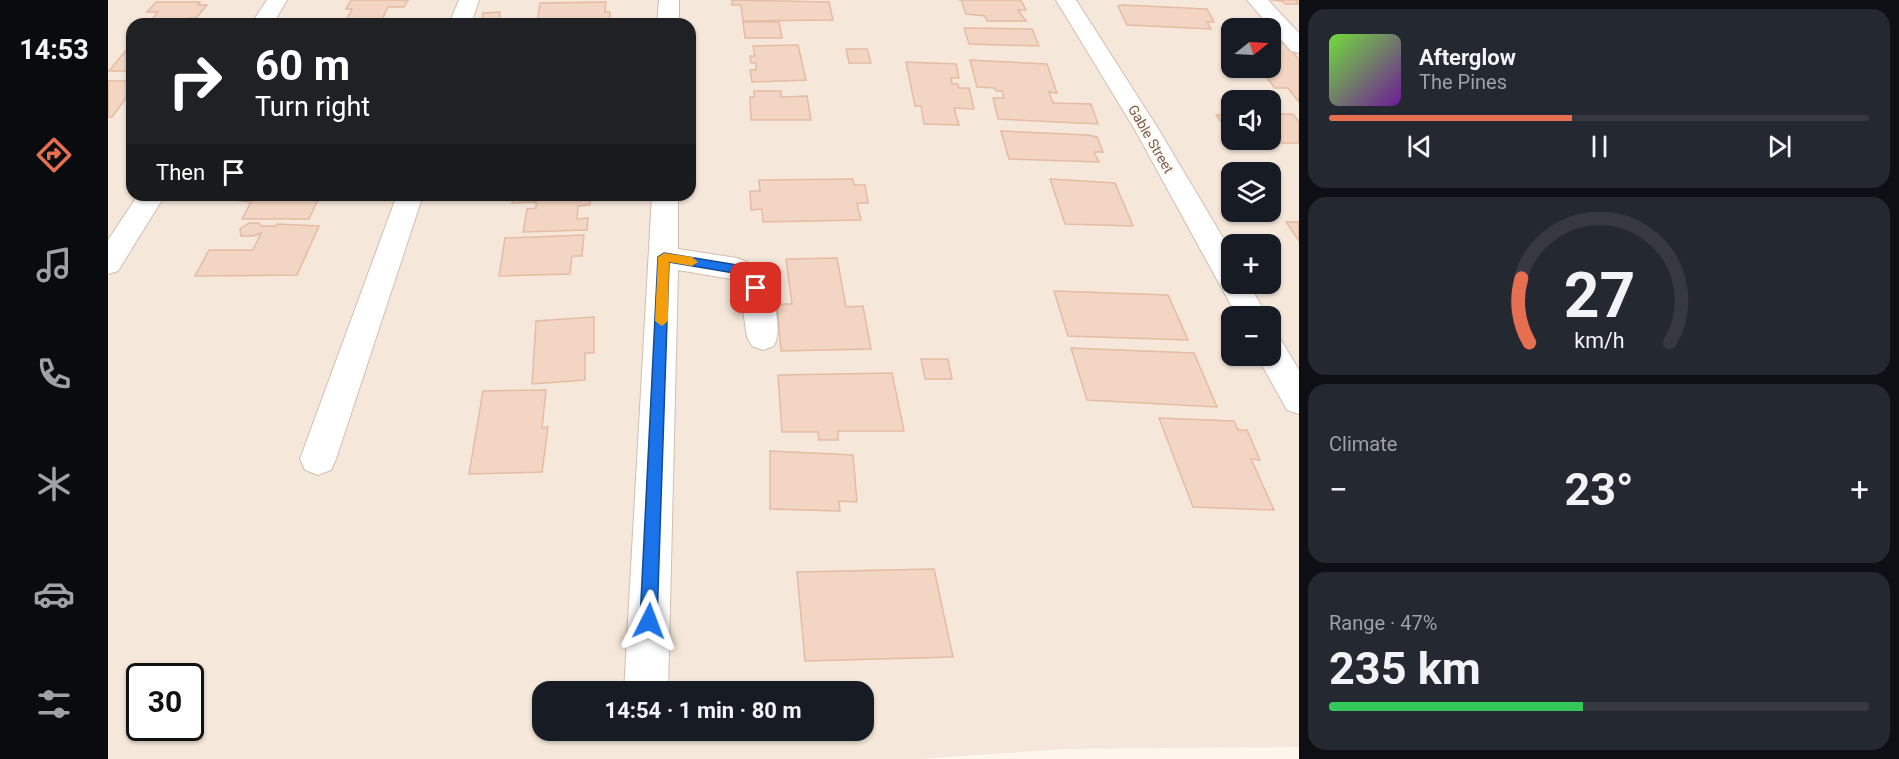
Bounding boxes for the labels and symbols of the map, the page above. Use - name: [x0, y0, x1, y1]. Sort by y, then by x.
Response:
- north arrow: [1221, 18, 1281, 78]
- street label: Gable Street: [1125, 102, 1177, 176]
- pin: [730, 262, 781, 313]
- position arrow: [617, 589, 681, 653]
- speed limit sign: 30: [126, 663, 204, 741]

